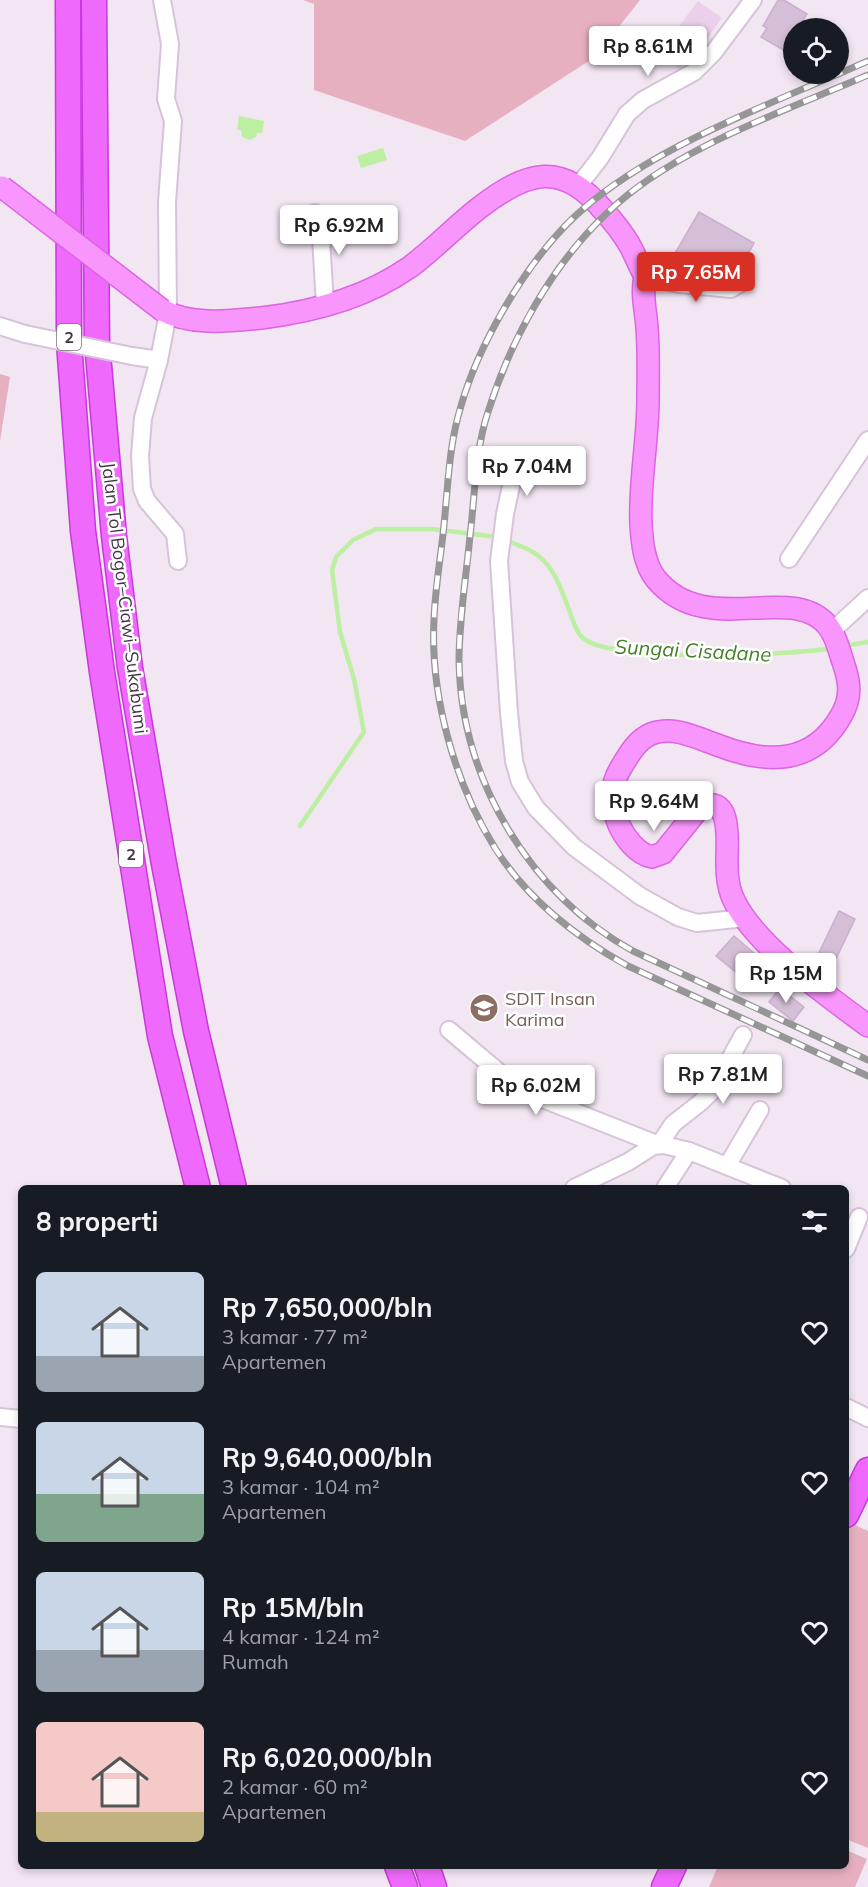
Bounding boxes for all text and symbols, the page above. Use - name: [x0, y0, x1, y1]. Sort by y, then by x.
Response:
- map controls: [783, 18, 849, 84]
- button: locate: [783, 18, 849, 84]
- pin: Rp 8.61M: [586, 26, 710, 77]
- text: Rp 8.61M: [603, 33, 693, 58]
- pin: Rp 6.92M: [277, 205, 401, 256]
- text: Rp 6.92M: [294, 212, 384, 237]
- pin: Rp 7.65M: [634, 252, 758, 303]
- text: Rp 7.65M: [651, 259, 741, 284]
- road number: 2: [57, 324, 81, 350]
- pin: Rp 7.04M: [465, 446, 589, 497]
- text: Rp 7.04M: [482, 453, 572, 478]
- street label: Jalan Tol Bogor–Ciawi–Sukabumi: [97, 461, 153, 735]
- water label: Sungai Cisadane: [614, 633, 772, 667]
- pin: Rp 9.64M: [592, 781, 716, 832]
- text: Rp 9.64M: [609, 788, 699, 813]
- road number: 2: [119, 841, 143, 867]
- pin: Rp 15M: [737, 953, 835, 1004]
- text: Rp 15M: [749, 960, 823, 985]
- place label: SDIT Insan Karima: [505, 987, 595, 1031]
- school or university icon: SDIT Insan Karima: [468, 992, 500, 1024]
- pin: Rp 7.81M: [661, 1054, 785, 1105]
- text: Rp 7.81M: [678, 1061, 768, 1086]
- pin: Rp 6.02M: [474, 1065, 598, 1116]
- text: Rp 6.02M: [491, 1072, 581, 1097]
- text: 8 properti: [36, 1205, 158, 1238]
- icon: filters: [798, 1205, 831, 1238]
- text: Rp 7,650,000/bln: [222, 1291, 432, 1324]
- icon: home: [84, 1296, 156, 1368]
- icon: heart: [798, 1316, 831, 1349]
- text: 3 kamar · 77 m²: [222, 1324, 368, 1349]
- text: Apartemen: [222, 1349, 326, 1374]
- text: Rp 9,640,000/bln: [222, 1441, 432, 1474]
- icon: home: [84, 1446, 156, 1518]
- icon: heart: [798, 1466, 831, 1499]
- text: 3 kamar · 104 m²: [222, 1474, 380, 1499]
- text: Apartemen: [222, 1499, 326, 1524]
- text: Rp 15M/bln: [222, 1591, 364, 1624]
- icon: home: [84, 1596, 156, 1668]
- icon: heart: [798, 1616, 831, 1649]
- text: 4 kamar · 124 m²: [222, 1624, 380, 1649]
- text: Rumah: [222, 1649, 289, 1674]
- text: Rp 6,020,000/bln: [222, 1741, 432, 1774]
- icon: home: [84, 1746, 156, 1818]
- icon: heart: [798, 1766, 831, 1799]
- text: 2 kamar · 60 m²: [222, 1774, 368, 1799]
- text: Apartemen: [222, 1799, 326, 1824]

